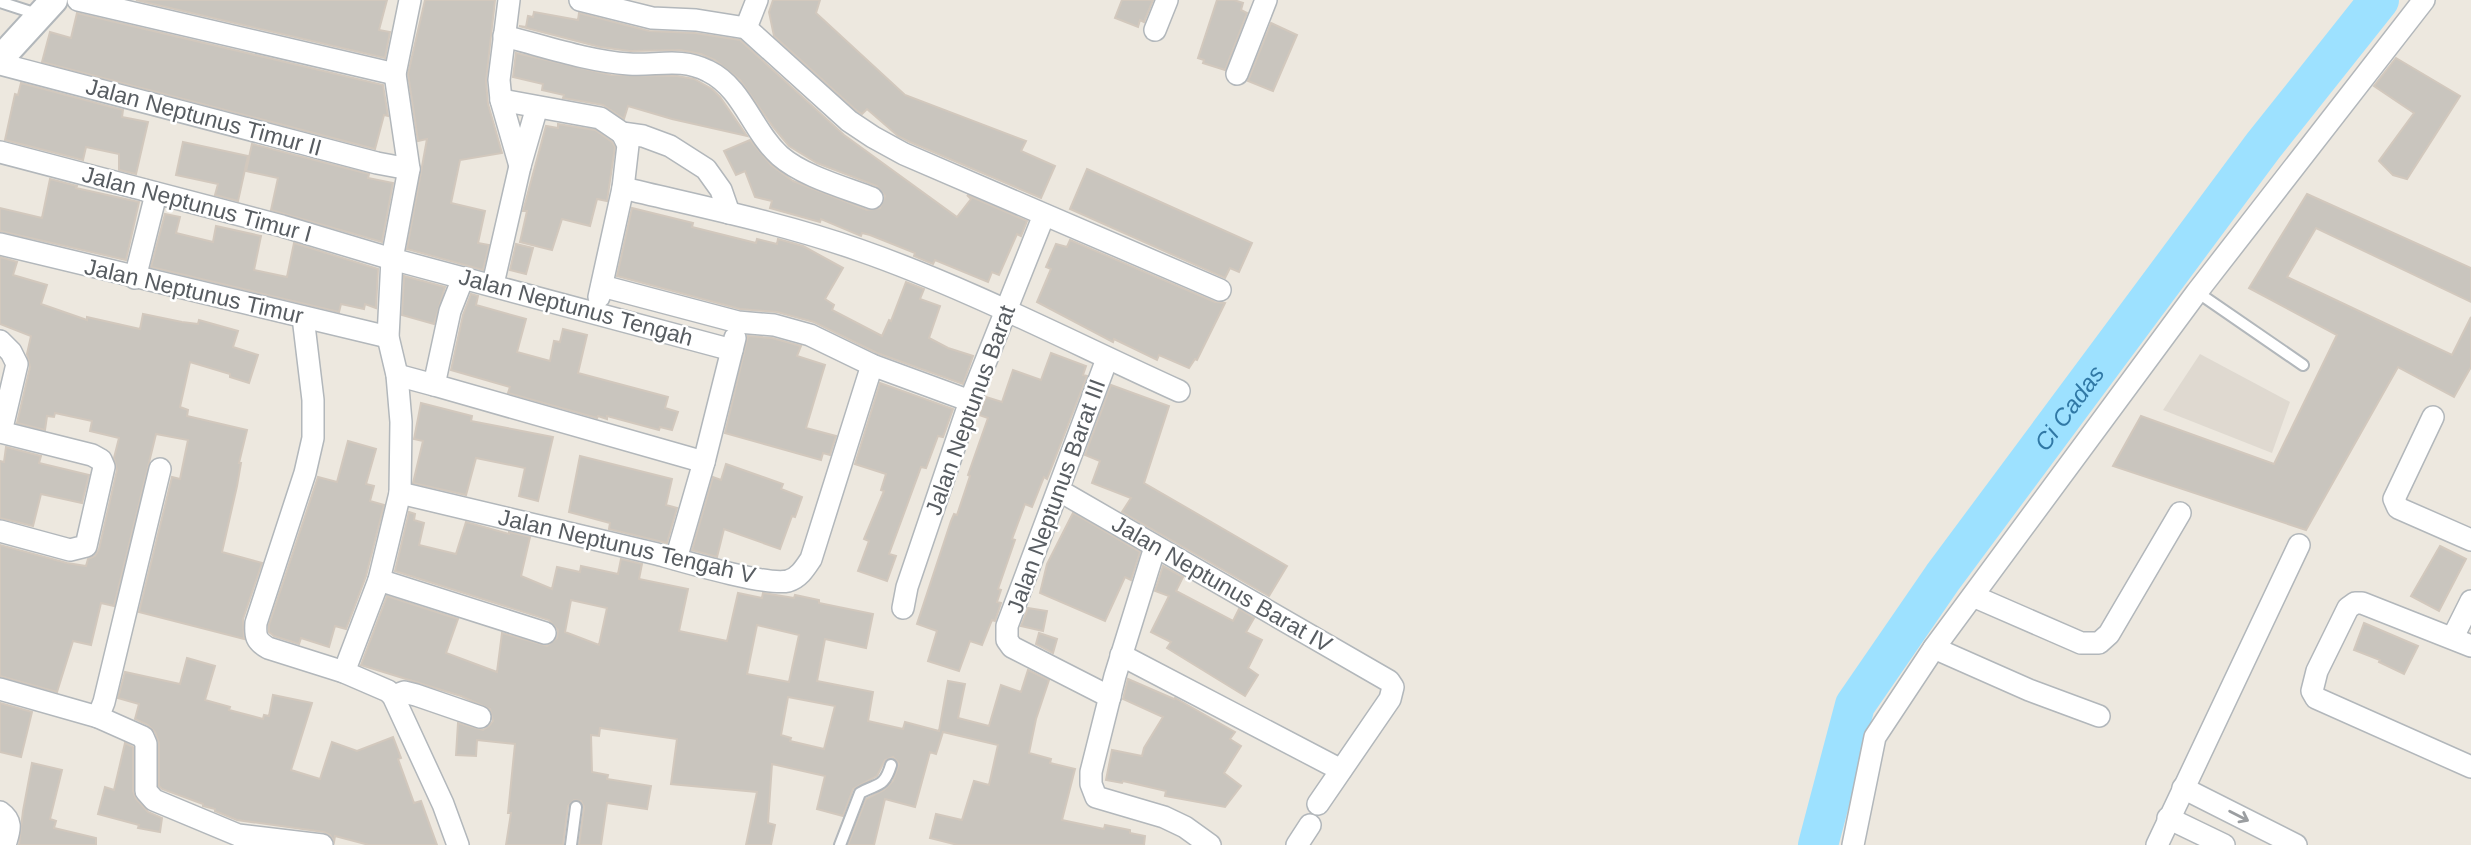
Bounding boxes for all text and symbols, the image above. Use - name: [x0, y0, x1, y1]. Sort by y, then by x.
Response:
- street label: Jalan Neptunus Timur II: [83, 73, 325, 161]
- street label: Jalan Neptunus Timur I: [79, 161, 315, 247]
- street label: Jalan Neptunus Timur: [82, 253, 306, 329]
- street label: Jalan Neptunus Tengah: [456, 263, 696, 351]
- street label: Jalan Neptunus Barat: [920, 301, 1020, 518]
- water label: Ci Cadas: [2028, 360, 2109, 455]
- street label: Jalan Neptunus Barat III: [1002, 376, 1110, 616]
- street label: Jalan Neptunus Tengah V: [496, 504, 759, 588]
- street label: Jalan Neptunus Barat IV: [1108, 510, 1337, 658]
- one-way arrow: [2228, 810, 2249, 824]

